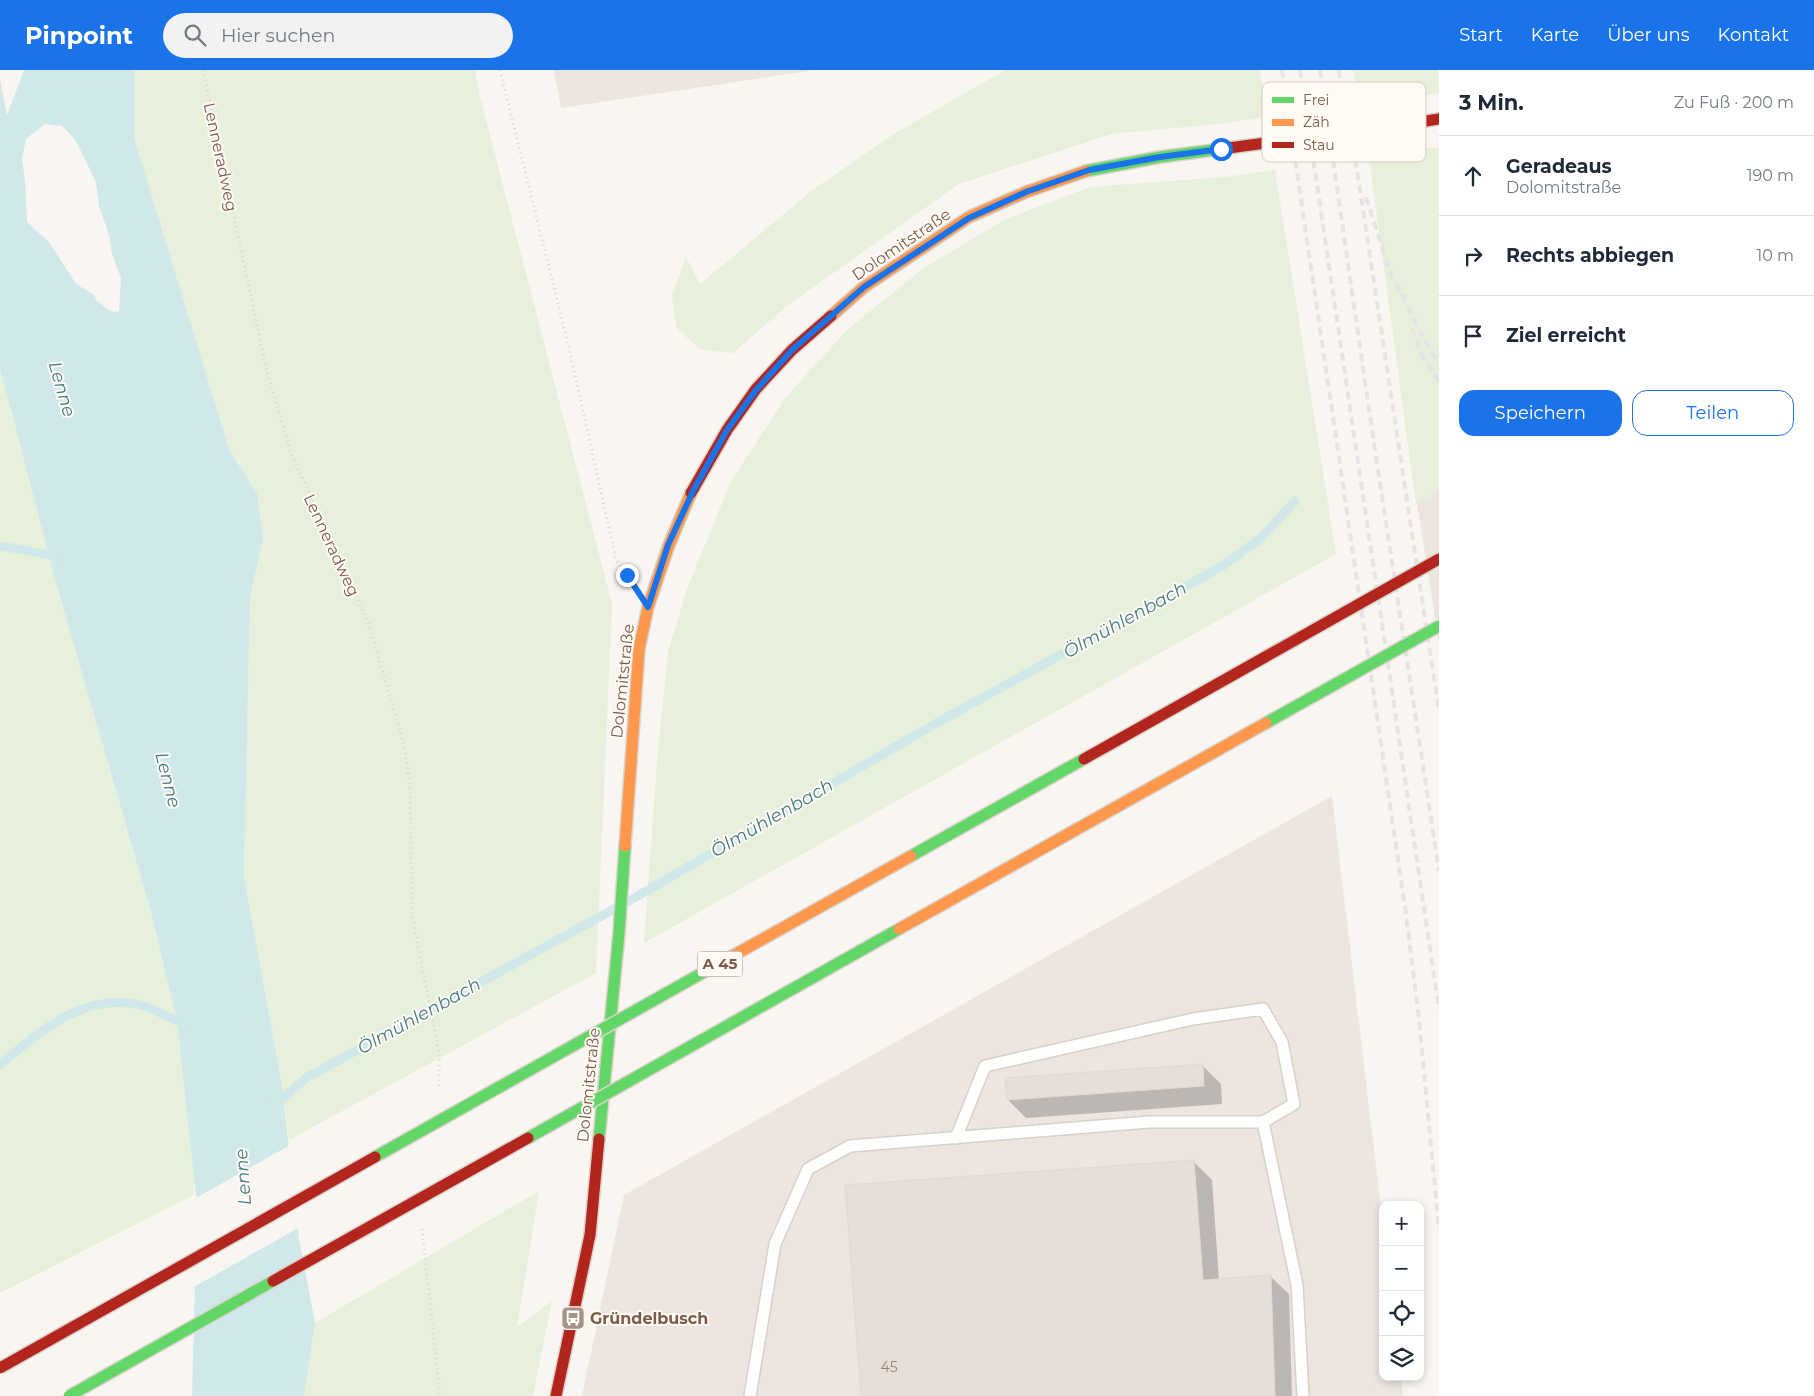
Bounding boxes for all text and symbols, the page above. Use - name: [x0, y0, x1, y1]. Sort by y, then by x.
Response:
- search box: [163, 13, 513, 58]
- text: Pinpoint: [25, 21, 133, 50]
- icon: search: [181, 21, 209, 49]
- text: Hier suchen: [221, 24, 335, 47]
- text: Start: [1459, 24, 1503, 46]
- text: Karte: [1531, 24, 1579, 46]
- text: Über uns: [1607, 24, 1690, 46]
- text: Kontakt: [1718, 24, 1789, 46]
- legend: [1262, 82, 1426, 162]
- text: 3 Min.: [1459, 90, 1524, 115]
- text: Frei: [1303, 91, 1329, 109]
- text: Zu Fuß · 200 m: [1674, 93, 1794, 112]
- street label: Lenneradweg: [200, 101, 241, 213]
- text: Zäh: [1303, 113, 1330, 131]
- text: Stau: [1303, 136, 1335, 154]
- route start: [1210, 138, 1233, 161]
- text: Geradeaus: [1506, 155, 1612, 178]
- icon: ahead: [1459, 162, 1487, 190]
- text: 190 m: [1747, 166, 1794, 185]
- text: Dolomitstraße: [1506, 178, 1621, 197]
- street label: Dolomitstraße: [848, 204, 954, 284]
- icon: right: [1459, 242, 1487, 270]
- text: Rechts abbiegen: [1506, 244, 1674, 267]
- text: 10 m: [1756, 246, 1794, 265]
- icon: arrive: [1459, 322, 1487, 350]
- text: Ziel erreicht: [1506, 324, 1626, 347]
- water label: Lenne: [44, 359, 80, 419]
- button: Speichern: [1459, 390, 1622, 436]
- button: Teilen: [1632, 390, 1794, 436]
- street label: Lenneradweg: [300, 491, 364, 599]
- route end: [616, 564, 639, 587]
- water label: Ölmühlenbach: [1059, 577, 1191, 663]
- street label: Dolomitstraße: [607, 623, 638, 739]
- water label: Lenne: [150, 750, 186, 810]
- water label: Ölmühlenbach: [707, 774, 837, 862]
- road number: A 45: [698, 952, 742, 976]
- water label: Ölmühlenbach: [353, 973, 485, 1059]
- street label: Dolomitstraße: [573, 1027, 604, 1143]
- water label: Lenne: [230, 1148, 256, 1206]
- map controls: [1379, 1201, 1424, 1381]
- button: +: [1379, 1201, 1424, 1246]
- button: −: [1379, 1246, 1424, 1291]
- button: locate: [1379, 1291, 1424, 1336]
- bus stop icon: Gründelbusch: [560, 1305, 586, 1331]
- place label: Gründelbusch: [590, 1309, 708, 1328]
- button: layers: [1379, 1336, 1424, 1381]
- house number: 45: [880, 1358, 898, 1376]

